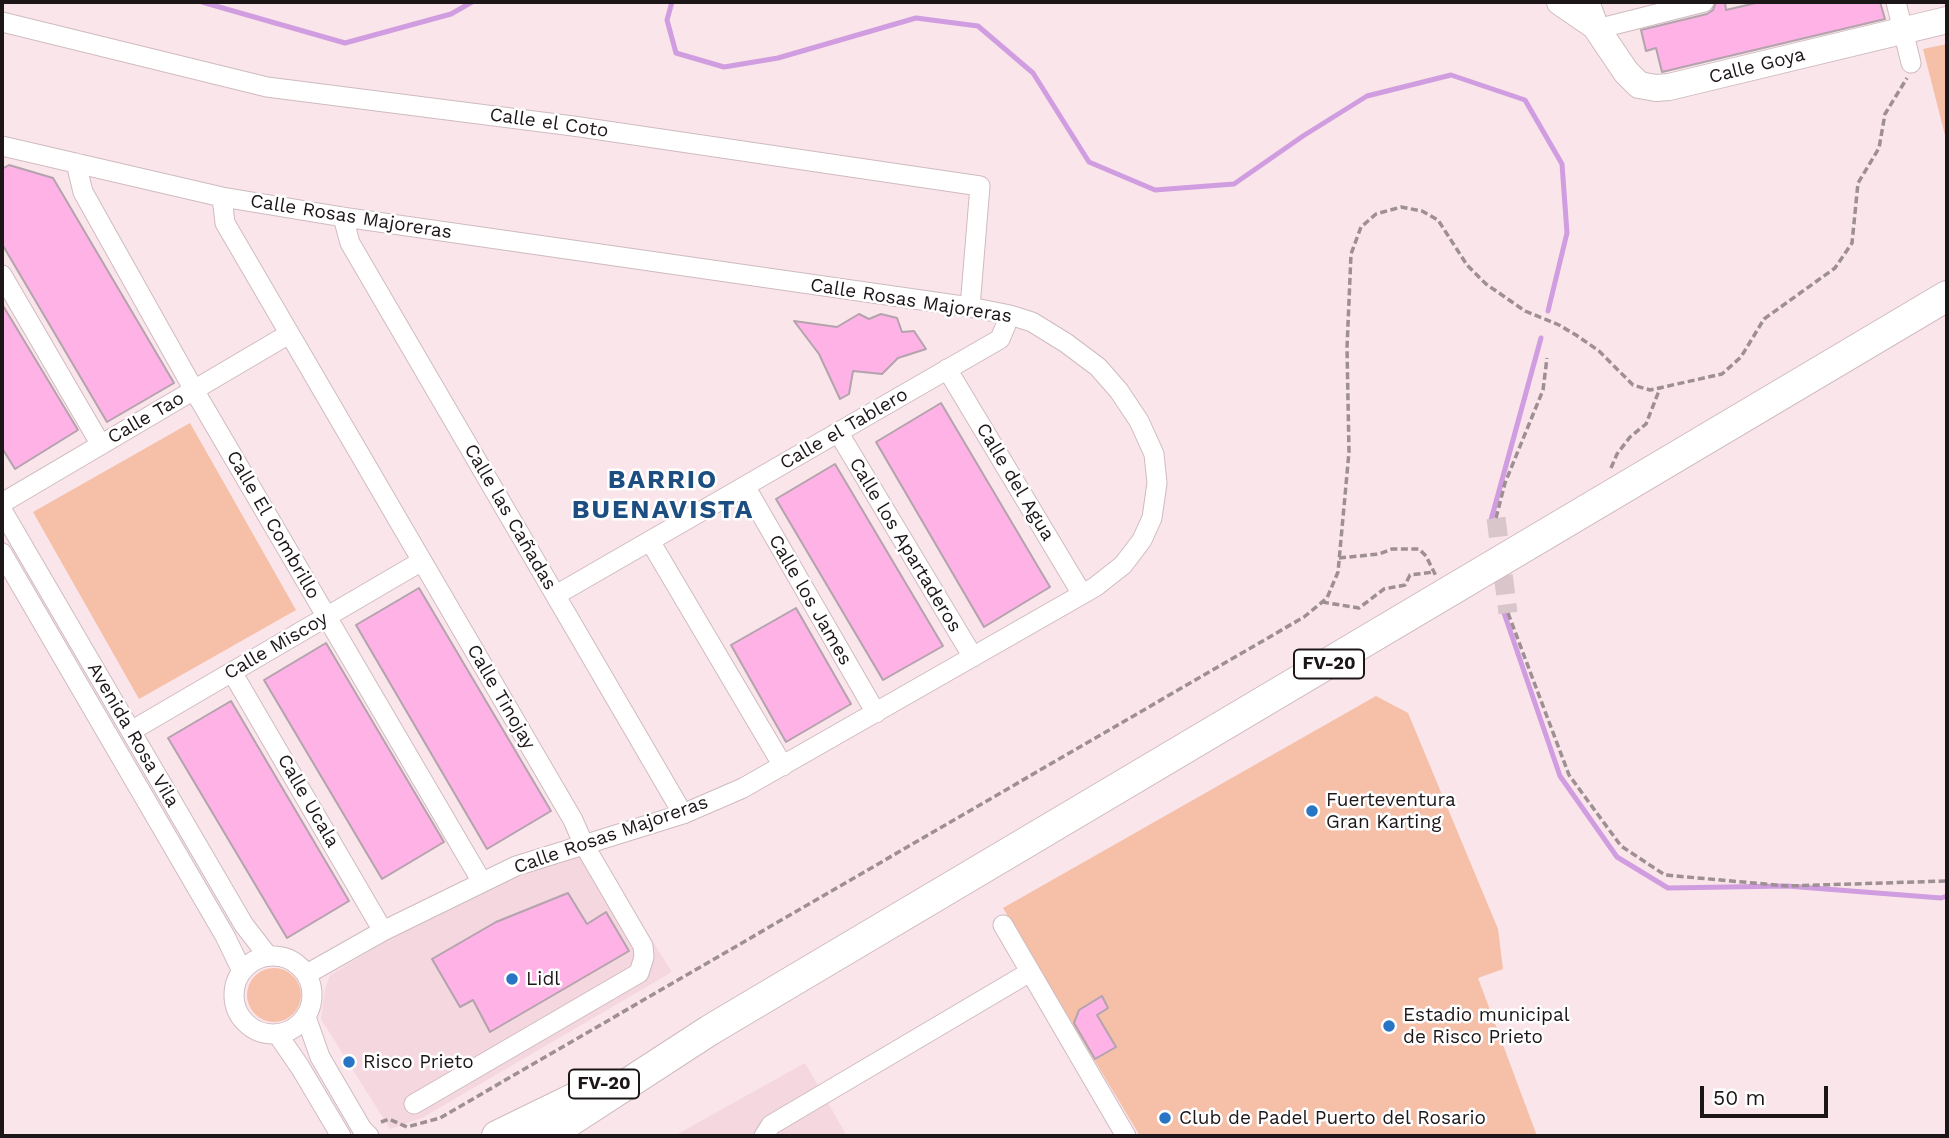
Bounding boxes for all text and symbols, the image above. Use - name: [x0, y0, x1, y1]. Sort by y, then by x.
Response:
- street label: Calle Goya: [1707, 43, 1807, 89]
- street label: Calle el Coto: [488, 103, 610, 143]
- street label: Calle Rosas Majoreras: [249, 190, 453, 244]
- street label: Calle Rosas Majoreras: [809, 274, 1013, 328]
- street label: Calle el Tablero: [776, 383, 912, 475]
- street label: Calle Tao: [104, 387, 188, 449]
- street label: Calle del Agua: [971, 419, 1059, 545]
- street label: Calle las Cañadas: [459, 440, 561, 594]
- street label: Calle El Combrillo: [221, 447, 325, 603]
- street label: Calle los Apartaderos: [844, 454, 966, 636]
- district label: BARRIO BUENAVISTA: [573, 464, 753, 526]
- street label: Calle los James: [763, 531, 857, 669]
- street label: Calle Miscoy: [220, 607, 332, 685]
- street label: Calle Tinojay: [462, 641, 540, 753]
- road number: FV-20: [1294, 650, 1364, 678]
- street label: Avenida Rosa Vila: [82, 658, 184, 812]
- street label: Calle Ucala: [272, 750, 344, 852]
- place label: Fuerteventura Gran Karting: [1326, 789, 1456, 833]
- street label: Calle Rosas Majoreras: [511, 791, 711, 879]
- marker: Fuerteventura Gran Karting: [1304, 803, 1320, 819]
- place label: Lidl: [526, 968, 560, 990]
- marker: Lidl: [504, 971, 520, 987]
- place label: Estadio municipal de Risco Prieto: [1403, 1004, 1570, 1048]
- marker: Estadio municipal de Risco Prieto: [1381, 1018, 1397, 1034]
- place label: Risco Prieto: [363, 1051, 474, 1073]
- marker: Risco Prieto: [341, 1054, 357, 1070]
- road number: FV-20: [569, 1070, 639, 1098]
- scale bar: [1704, 1072, 1832, 1116]
- text: 50 m: [1713, 1085, 1765, 1110]
- place label: Club de Padel Puerto del Rosario: [1179, 1107, 1486, 1129]
- marker: Club de Padel Puerto del Rosario: [1157, 1110, 1173, 1126]

